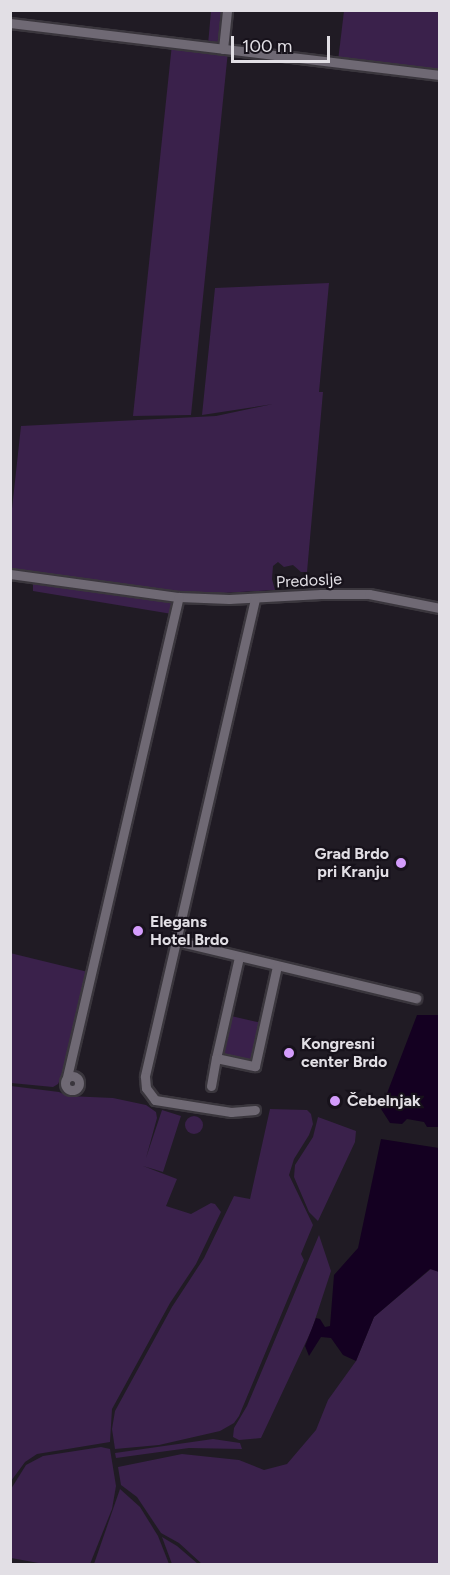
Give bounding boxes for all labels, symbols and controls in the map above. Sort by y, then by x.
scale bar [234,24,333,62]
text: 100 m [242,35,292,57]
street label: Predoslje [276,570,342,592]
place label: Grad Brdo pri Kranju [315,844,389,882]
marker: Grad Brdo pri Kranju [394,856,408,870]
place label: Elegans Hotel Brdo [150,912,229,950]
marker: Elegans Hotel Brdo [131,924,145,938]
place label: Kongresni center Brdo [301,1034,387,1072]
marker: Kongresni center Brdo [282,1046,296,1060]
place label: Čebelnjak [347,1091,421,1111]
marker: Čebelnjak [328,1094,342,1108]

